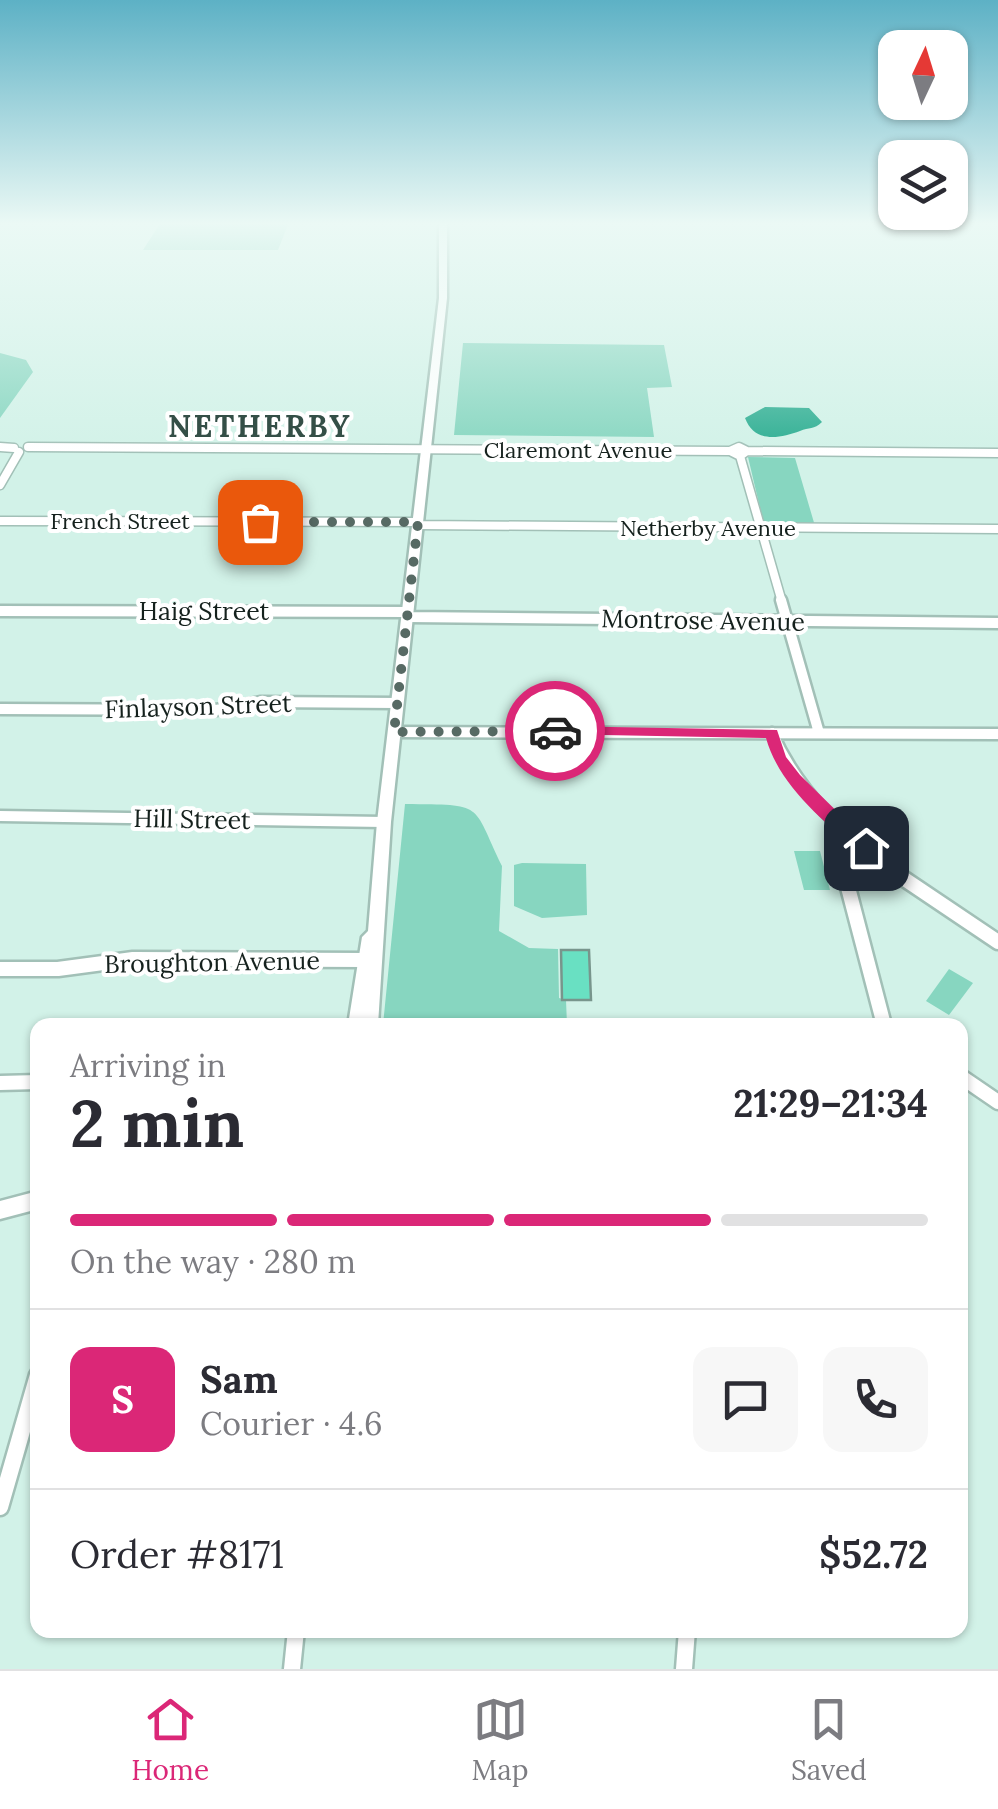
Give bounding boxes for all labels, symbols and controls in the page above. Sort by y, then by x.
north arrow [878,30,968,120]
map controls [878,30,968,230]
button: layers [878,140,968,230]
district label: NETHERBY [168,407,352,445]
street label: Claremont Avenue [484,436,672,464]
pin [218,480,303,565]
icon: bag [233,495,288,550]
street label: French Street [50,507,190,535]
street label: Netherby Avenue [620,514,796,542]
street label: Haig Street [139,595,270,627]
street label: Montrose Avenue [601,602,805,638]
courier [505,681,605,781]
street label: Finlayson Street [104,687,292,725]
icon: car [528,704,583,759]
street label: Hill Street [133,802,251,836]
pin [824,806,909,891]
icon: home [839,821,894,876]
street label: Broughton Avenue [104,944,320,980]
text: Arriving in [70,1045,226,1086]
text: 21:29–21:34 [733,1079,928,1127]
text: 2 min [70,1082,244,1165]
text: On the way · 280 m [70,1241,356,1282]
button: chat [693,1347,798,1452]
button: phone [823,1347,928,1452]
text: Sam [200,1355,278,1403]
text: S [111,1375,134,1423]
text: Courier · 4.6 [200,1403,382,1444]
text: Order #8171 [70,1530,284,1578]
text: $52.72 [819,1530,928,1578]
tab: Home [131,1692,209,1788]
tab: Map [472,1692,528,1788]
tab: Saved [791,1692,867,1788]

